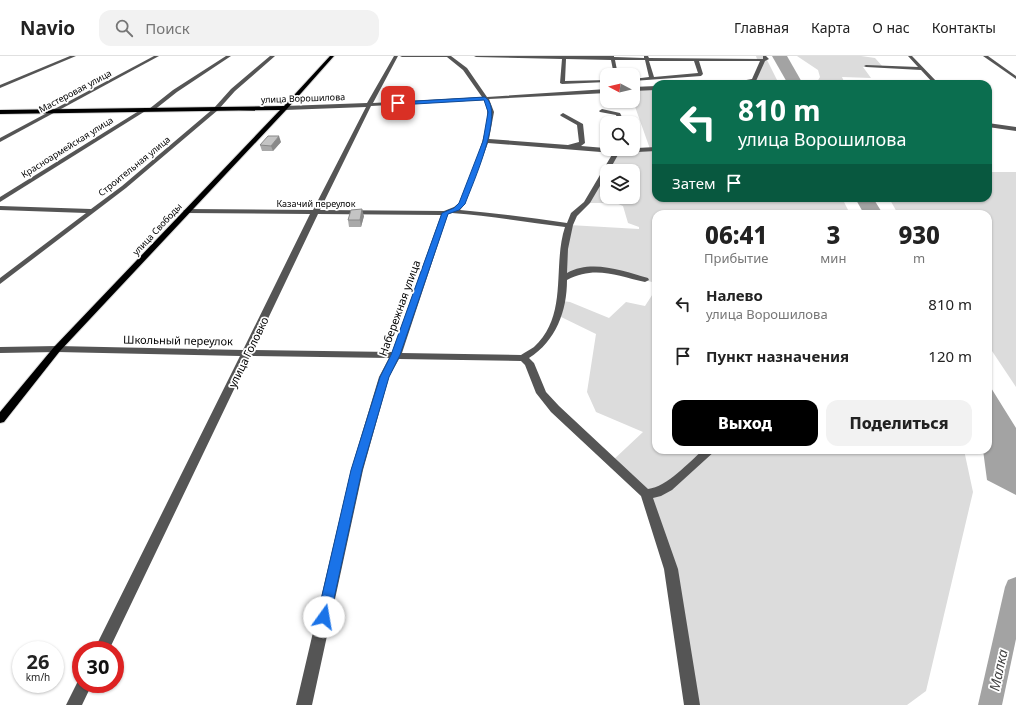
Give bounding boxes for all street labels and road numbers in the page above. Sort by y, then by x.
street label: Мастеровая улица [36,66,114,116]
street label: улица Ворошилова [261,90,345,106]
street label: Красноармейская улица [18,113,116,181]
street label: Строительная улица [95,133,173,199]
street label: Казачий переулок [277,197,356,210]
street label: улица Свободы [129,200,185,258]
street label: Набережная улица [375,258,423,358]
street label: улица Головко [224,314,272,390]
street label: Школьный переулок [123,332,233,348]

